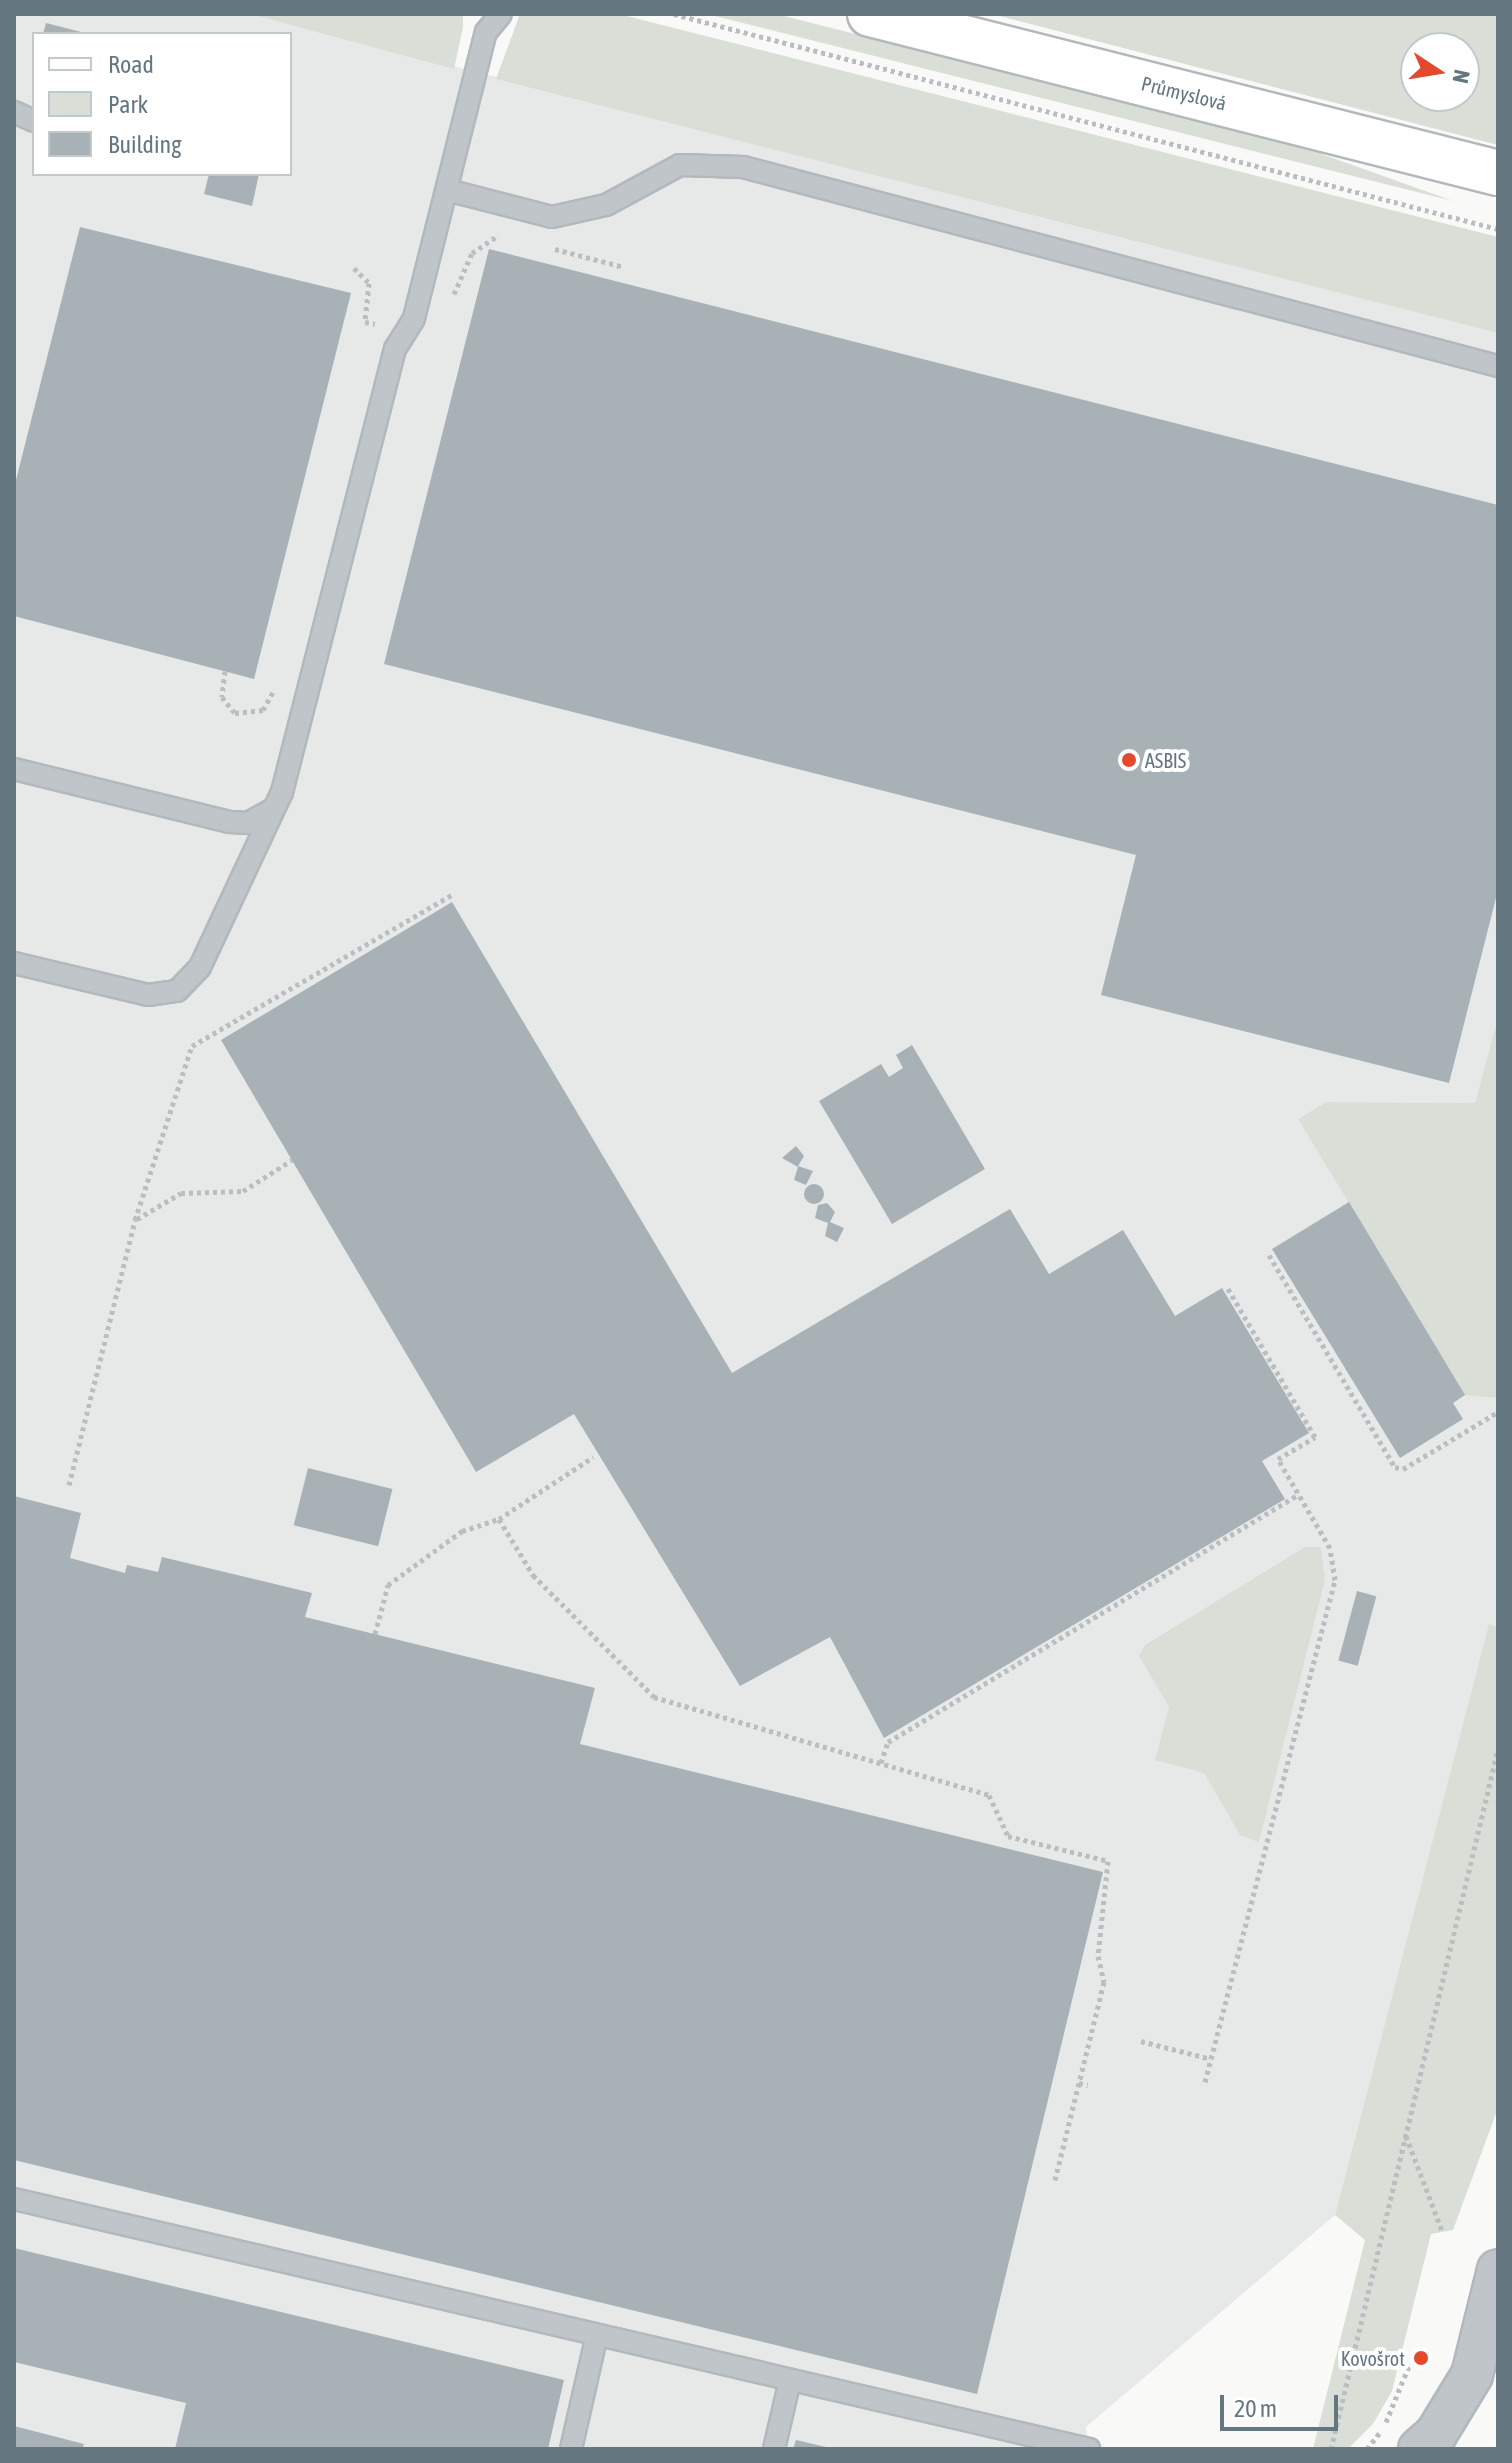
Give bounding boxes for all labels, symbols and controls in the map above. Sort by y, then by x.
legend [32,32,292,176]
north arrow [1400,32,1480,112]
text: Road [108,51,154,78]
text: N [1447,68,1476,86]
street label: Průmyslová [1139,71,1229,115]
text: Park [108,91,148,118]
text: Building [108,131,181,158]
place label: ASBIS [1145,748,1186,772]
marker: ASBIS [1120,751,1138,769]
place label: Kovošrot [1341,2346,1405,2370]
marker: Kovošrot [1412,2349,1430,2367]
scale bar [1224,2379,1342,2429]
text: 20 m [1234,2395,1277,2422]

